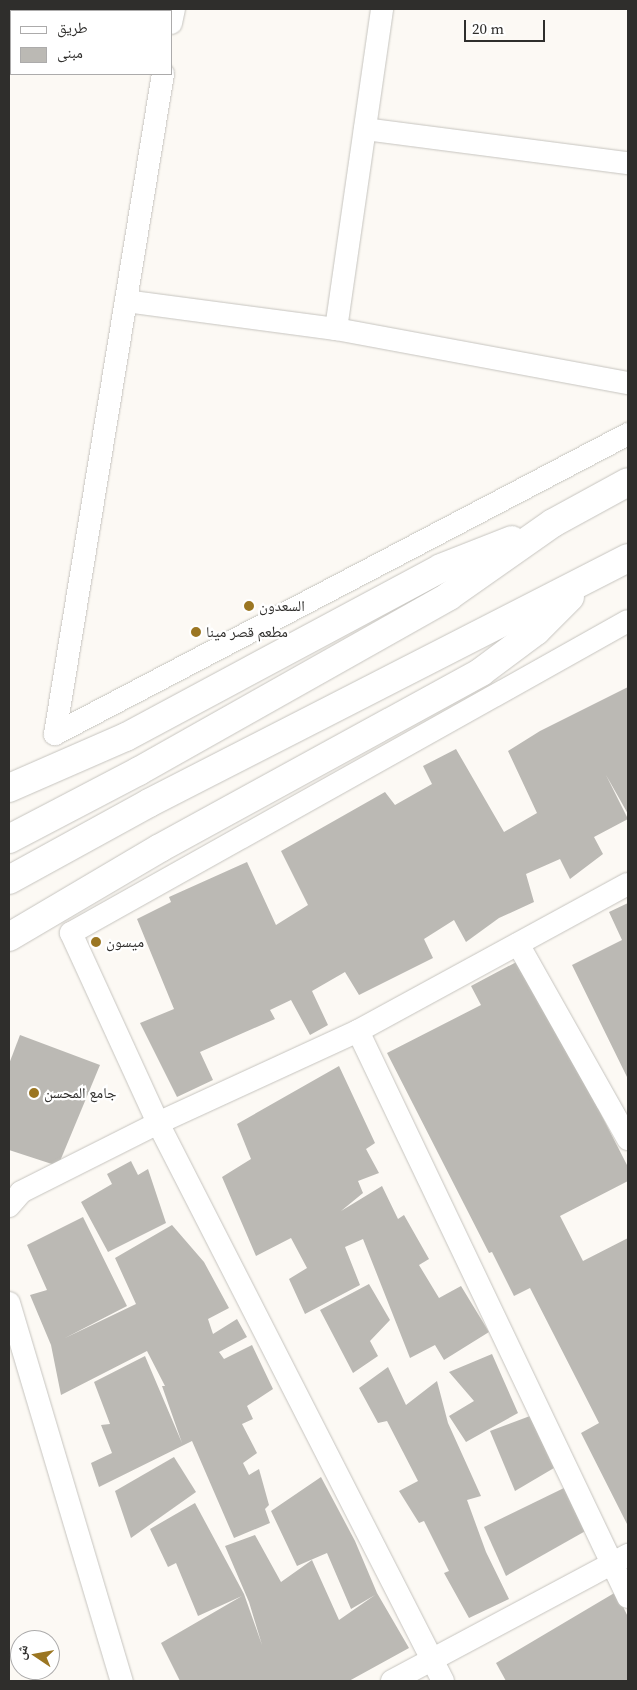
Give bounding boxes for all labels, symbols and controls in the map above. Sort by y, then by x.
legend [10,10,172,75]
scale bar [467,10,548,42]
text: طريق [57,17,88,38]
text: 20 m [472,18,504,39]
text: مبنى [57,42,83,63]
place label: السعدون [259,597,305,615]
marker: السعدون [243,600,255,612]
place label: مطعم قصر مينا [206,623,288,641]
marker: مطعم قصر مينا [190,626,202,638]
place label: ميسون [106,933,144,951]
marker: ميسون [90,936,102,948]
place label: جامع المحسن [44,1084,116,1102]
marker: جامع المحسن [28,1087,40,1099]
north arrow [10,1630,60,1680]
text: ش [10,1643,33,1661]

